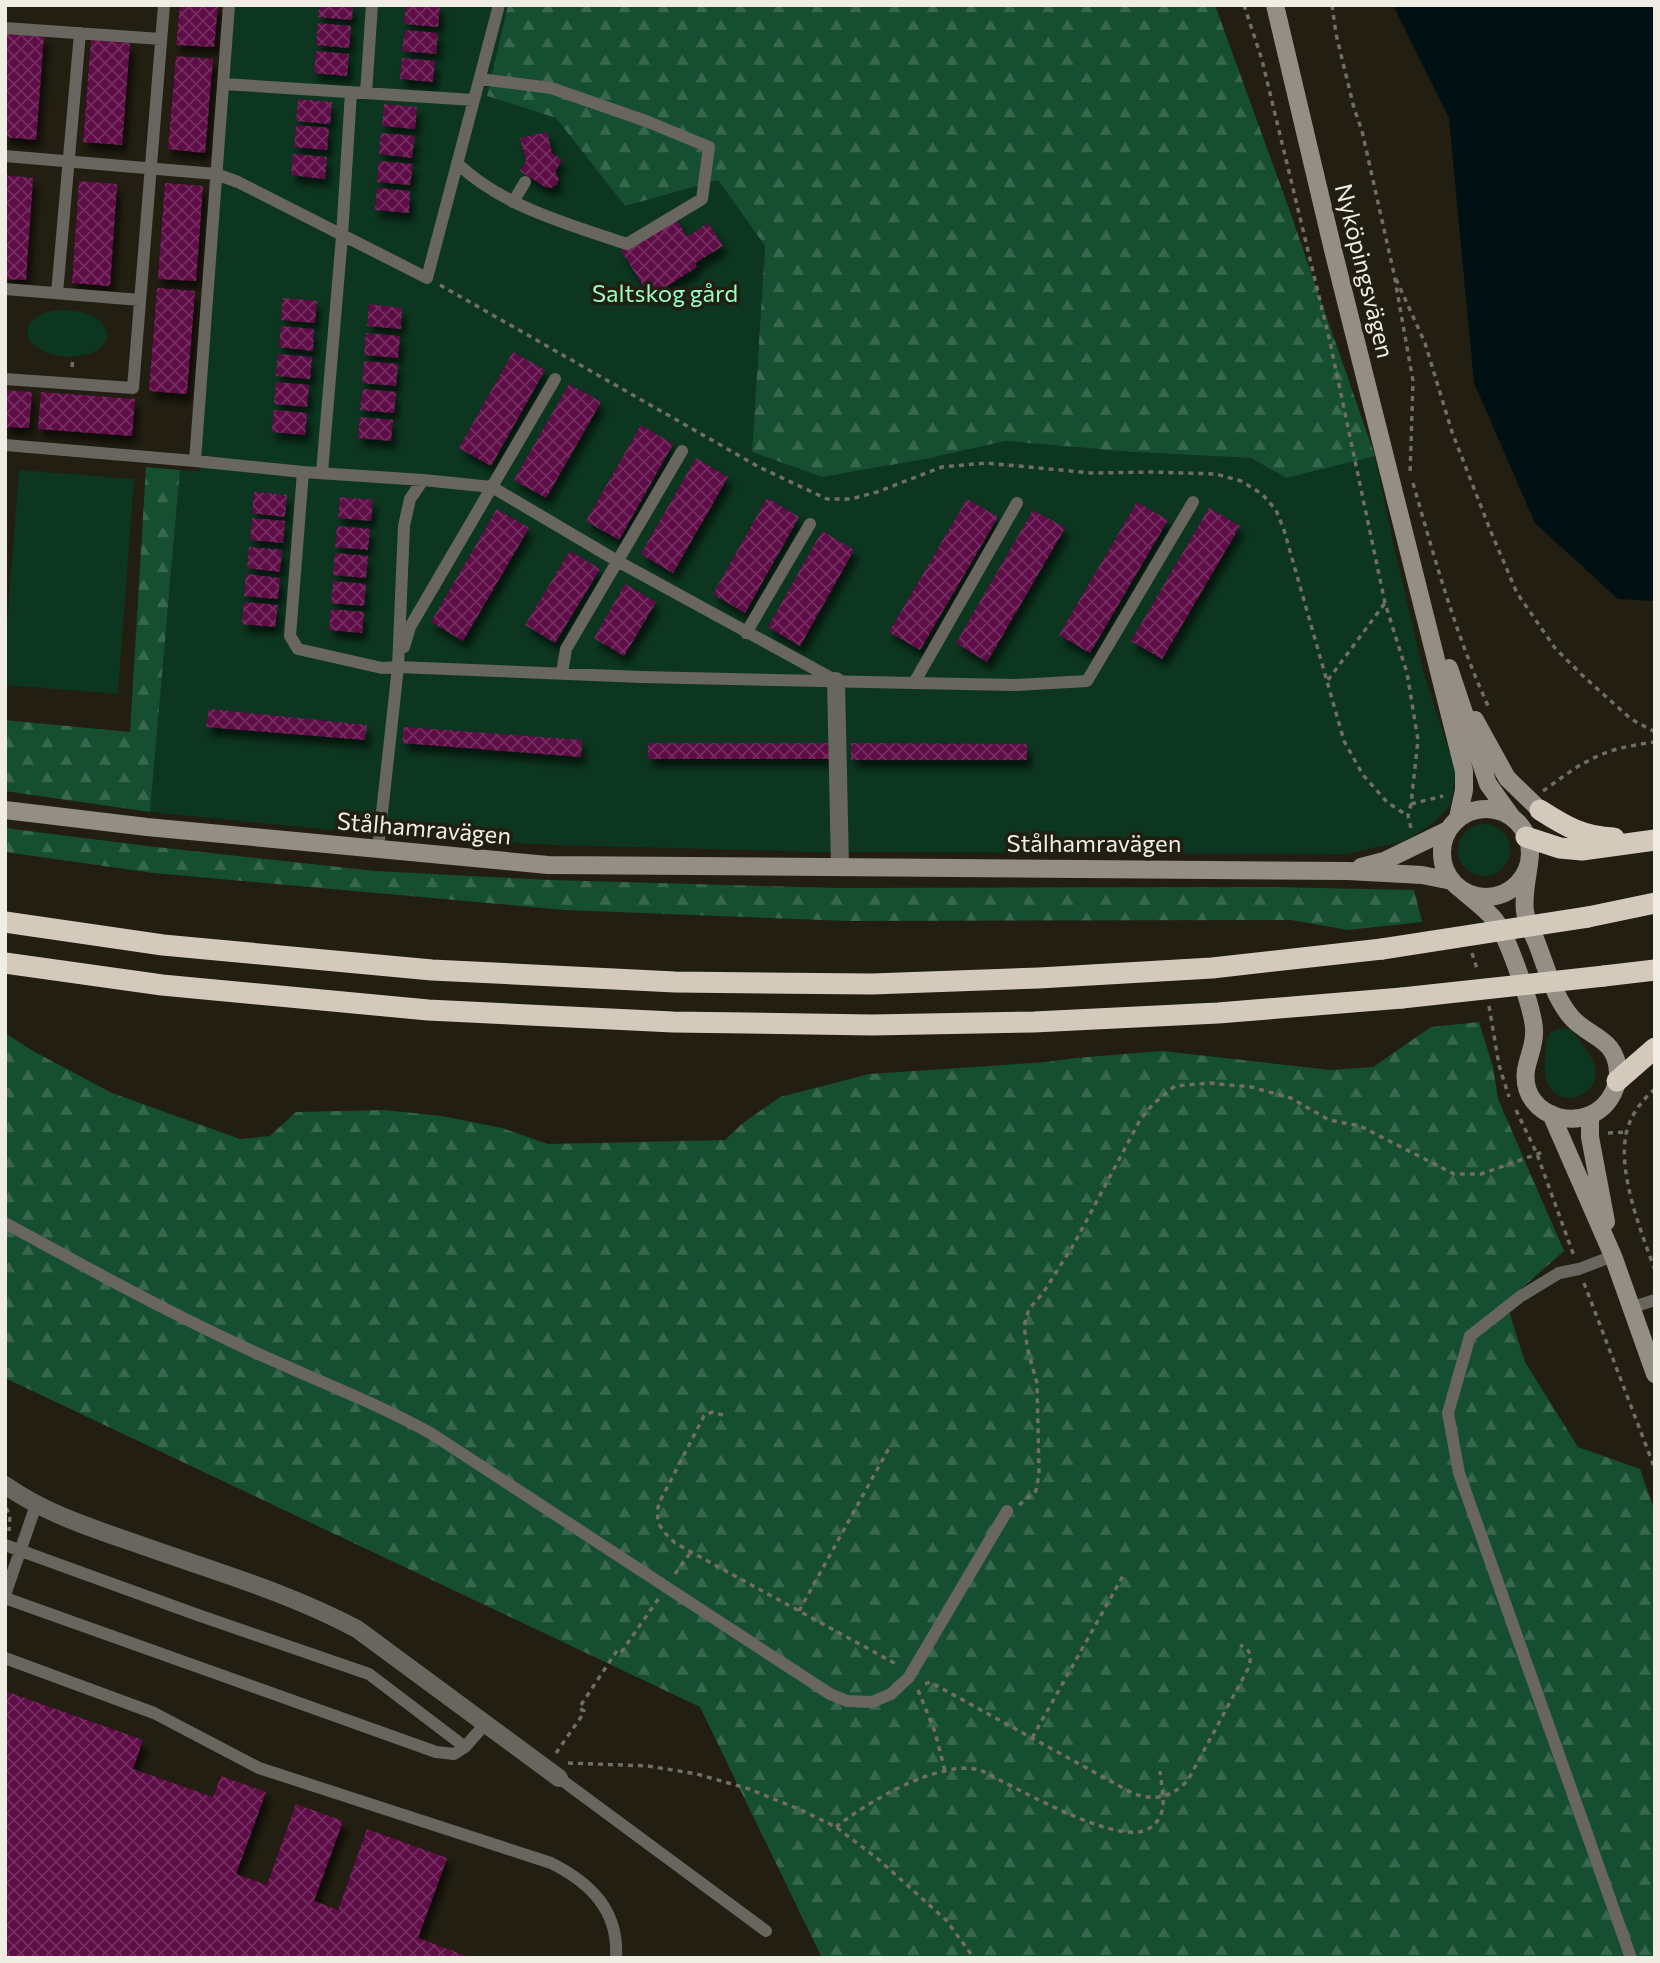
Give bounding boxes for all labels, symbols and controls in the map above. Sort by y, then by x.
street label: Nyköpingsvägen [1330,180,1401,361]
park label: Saltskog gård [592,278,738,307]
street label: Stålhamravägen [336,805,512,850]
street label: Stålhamravägen [1007,828,1181,857]

